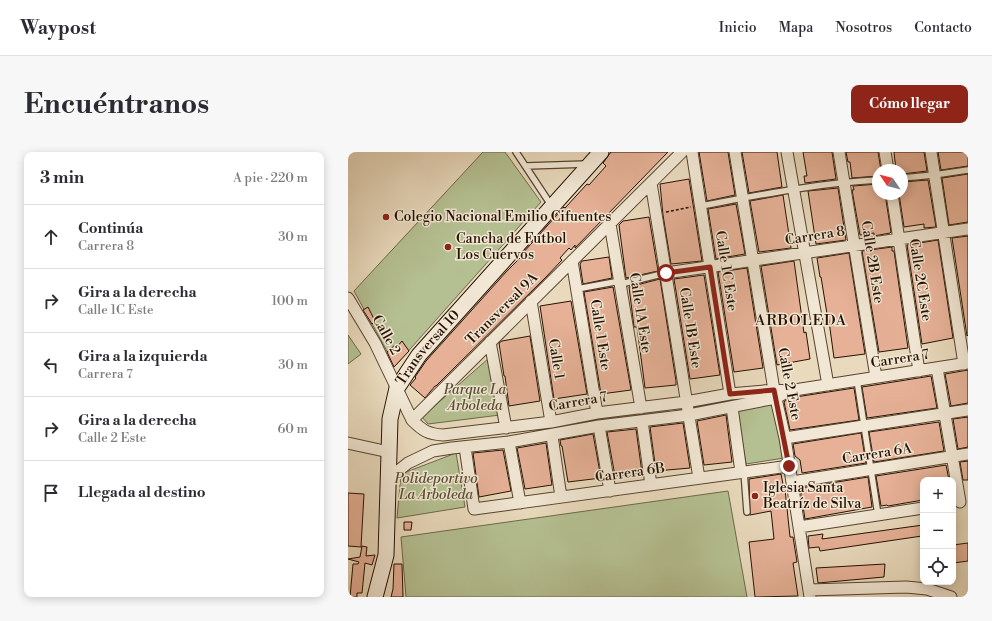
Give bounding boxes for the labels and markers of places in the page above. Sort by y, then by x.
place label: Colegio Nacional Emilio Cifuentes [394,208,611,226]
marker: Colegio Nacional Emilio Cifuentes [381,212,391,222]
place label: Cancha de Futbol Los Cuervos [456,230,566,264]
marker: Cancha de Futbol Los Cuervos [443,242,453,252]
place label: Iglesia Santa Beatríz de Silva [762,479,862,513]
marker: Iglesia Santa Beatríz de Silva [750,491,760,501]

